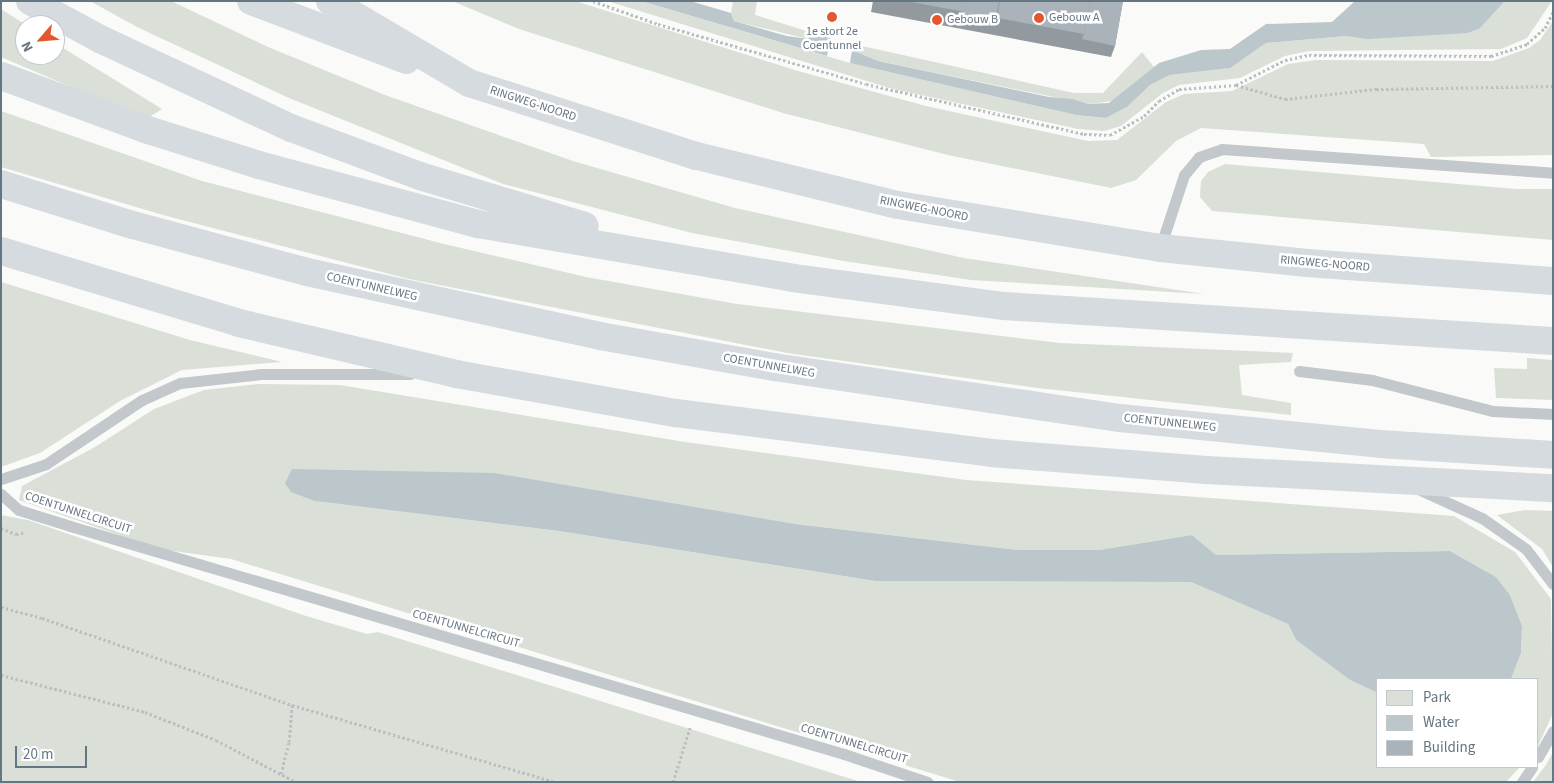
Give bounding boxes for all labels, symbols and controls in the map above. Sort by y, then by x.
marker: 1e stort 2e Coentunnel [826,11,838,23]
place label: Gebouw A [1049,11,1100,25]
marker: Gebouw A [1033,12,1045,24]
place label: Gebouw B [947,13,998,27]
marker: Gebouw B [931,14,943,26]
north arrow [15,15,65,65]
place label: 1e stort 2e Coentunnel [803,25,861,53]
text: N [17,38,39,55]
street label: RINGWEG-NOORD [488,83,578,125]
street label: RINGWEG-NOORD [878,193,970,225]
street label: RINGWEG-NOORD [1280,253,1370,275]
street label: COENTUNNELWEG [325,270,419,304]
street label: COENTUNNELWEG [722,351,816,381]
street label: COENTUNNELWEG [1123,411,1217,435]
street label: COENTUNNELCIRCUIT [23,489,133,537]
street label: COENTUNNELCIRCUIT [411,607,521,651]
legend [1376,678,1539,768]
text: Park [1423,687,1451,708]
text: Water [1423,712,1459,733]
street label: COENTUNNELCIRCUIT [799,721,909,767]
scale bar [18,736,90,768]
text: Building [1423,737,1475,758]
text: 20 m [23,744,53,765]

